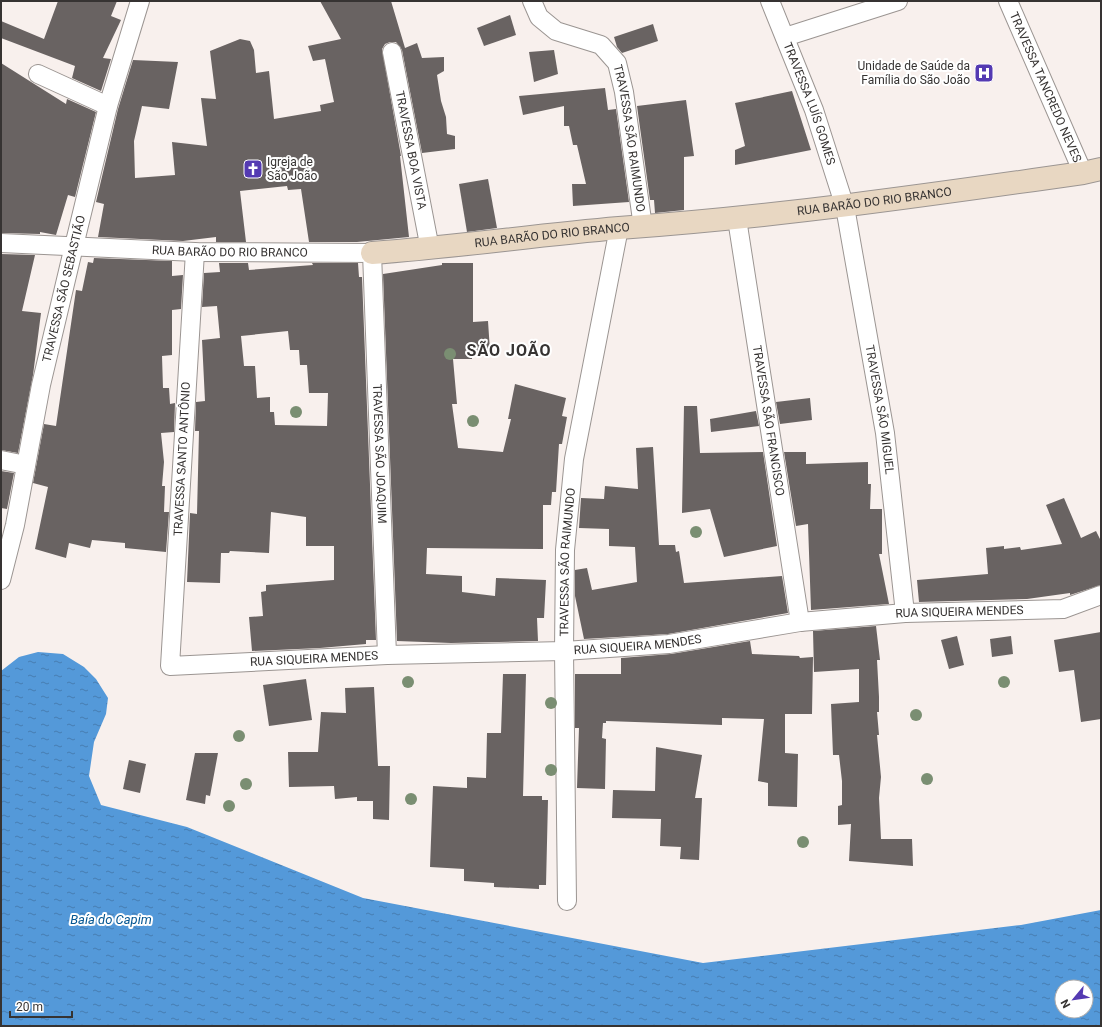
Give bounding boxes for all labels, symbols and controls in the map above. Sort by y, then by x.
street label: TRAVESSA TANCREDO NEVES [1007,10,1084,164]
street label: TRAVESSA LUÍS GOMES [780,40,838,167]
place label: Unidade de Saúde da Família do São João [857,59,970,87]
hospital icon: Unidade de Saúde da Família do São João [973,62,995,84]
street label: TRAVESSA SÃO RAIMUNDO [611,63,648,213]
street label: TRAVESSA BOA VISTA [393,90,429,211]
place label: Igreja de São João [267,155,317,183]
church icon: Igreja de São João [242,158,264,180]
street label: RUA BARÃO DO RIO BRANCO [796,185,953,218]
street label: TRAVESSA SÃO SEBASTIÃO [40,214,88,364]
street label: RUA BARÃO DO RIO BRANCO [474,220,630,250]
street label: RUA BARÃO DO RIO BRANCO [152,243,308,260]
district label: SÃO JOÃO [467,340,551,360]
street label: TRAVESSA SÃO FRANCISCO [750,344,787,497]
street label: TRAVESSA SÃO MIGUEL [863,344,897,475]
street label: TRAVESSA SANTO ANTÔNIO [170,381,193,537]
street label: TRAVESSA SÃO JOAQUIM [370,383,389,524]
street label: TRAVESSA SÃO RAIMUNDO [556,487,578,637]
street label: RUA SIQUEIRA MENDES [895,603,1024,621]
street label: RUA SIQUEIRA MENDES [573,632,703,657]
street label: RUA SIQUEIRA MENDES [250,648,378,669]
water label: Baía do Capim [70,912,152,927]
north arrow [1054,979,1094,1019]
scale bar [10,993,72,1019]
text: N [1058,997,1073,1010]
text: 20 m [16,1000,43,1014]

